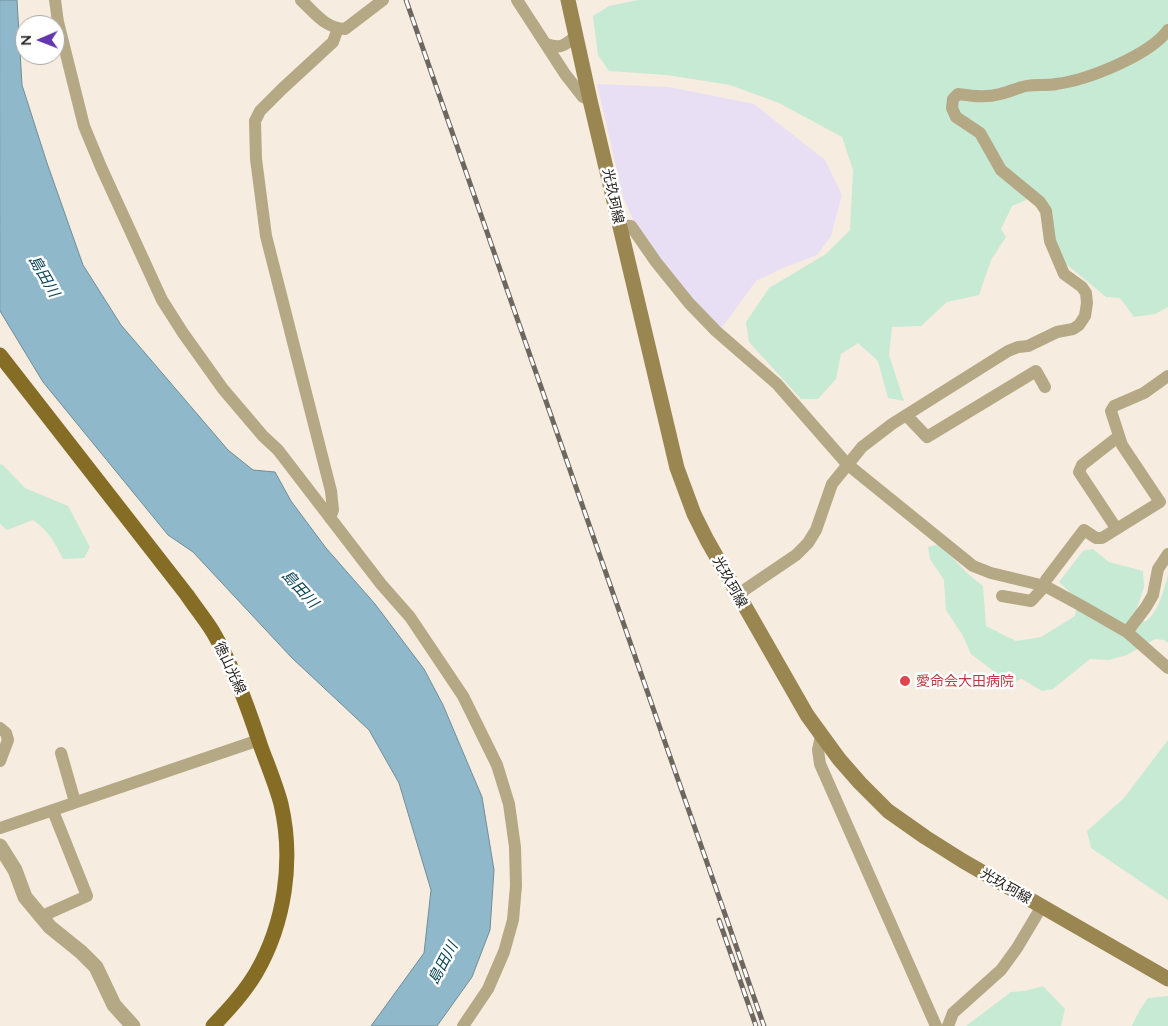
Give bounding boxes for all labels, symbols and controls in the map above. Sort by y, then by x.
north arrow [15,15,65,65]
text: N [17,35,34,46]
street label: 光玖珂線 [599,167,627,225]
water label: 島田川 [25,252,63,300]
street label: 光玖珂線 [709,553,751,611]
water label: 島田川 [278,566,322,612]
street label: 徳山光線 [211,639,249,697]
place label: 愛命会大田病院 [916,673,1014,689]
marker: 愛命会大田病院 [898,674,912,688]
street label: 光玖珂線 [978,865,1034,907]
water label: 島田川 [424,939,462,987]

